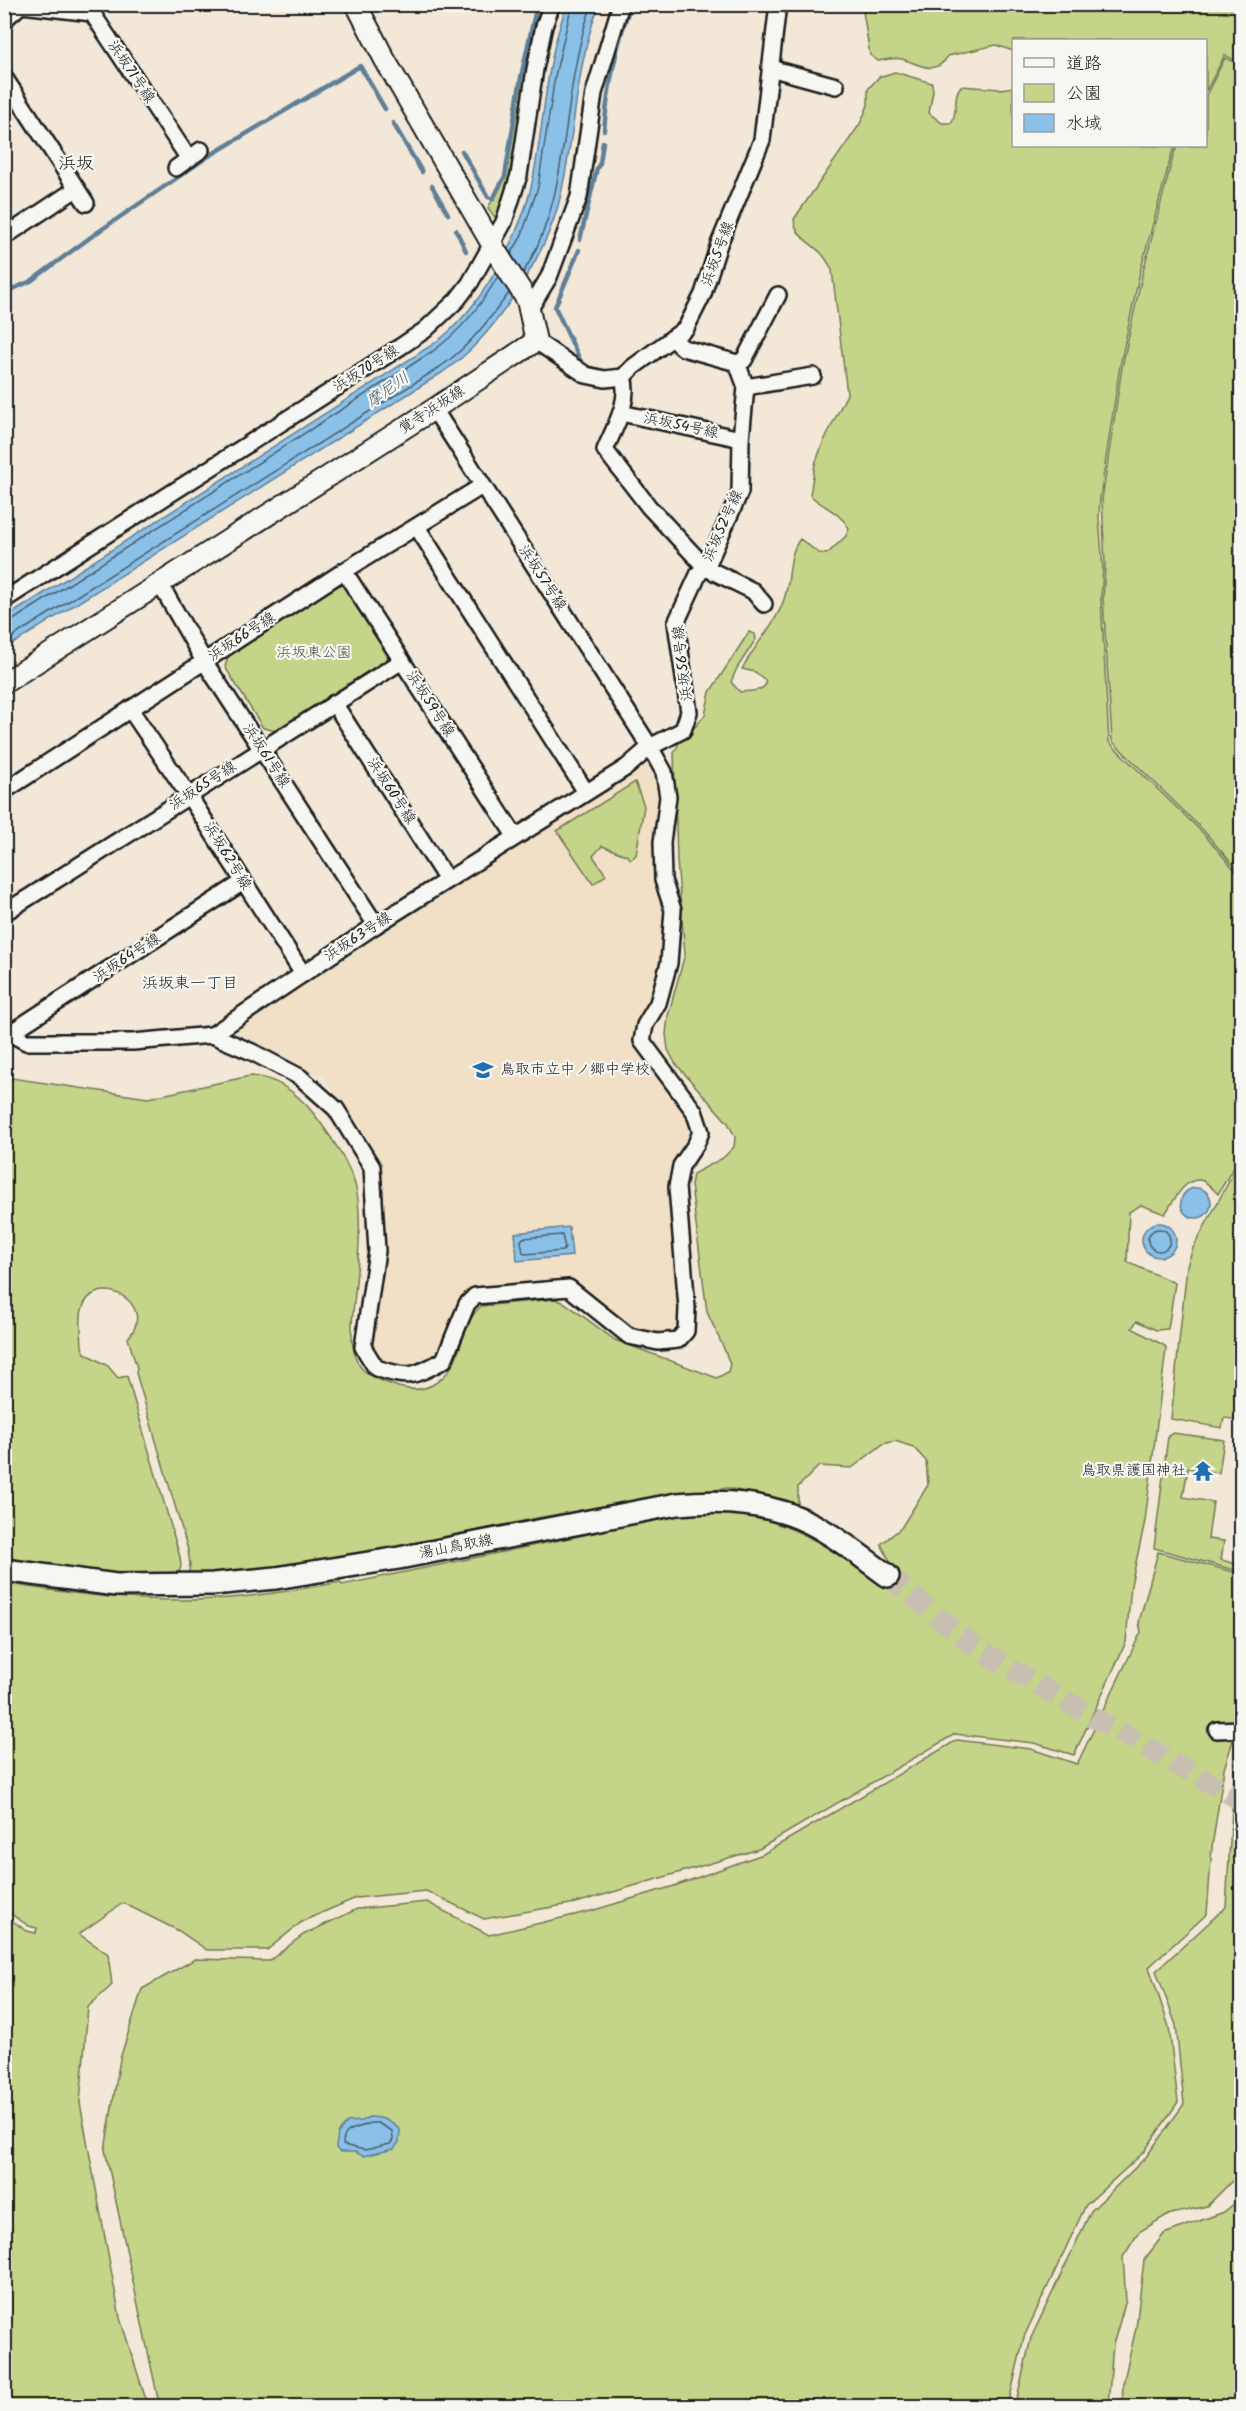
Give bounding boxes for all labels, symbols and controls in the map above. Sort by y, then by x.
street label: 浜坂71号線 [101,36,161,108]
legend [1012,39,1207,147]
text: 道路 [1066,50,1102,79]
text: 公園 [1066,80,1102,109]
text: 水域 [1066,110,1102,139]
district label: 浜坂 [58,150,94,179]
street label: 浜坂5号線 [695,218,741,290]
street label: 浜坂70号線 [328,339,404,399]
water label: 摩尼川 [361,366,415,414]
street label: 覚寺浜坂線 [394,380,470,440]
street label: 浜坂54号線 [641,406,721,446]
street label: 浜坂52号線 [696,486,750,566]
street label: 浜坂57号線 [512,540,572,616]
street label: 浜坂66号線 [203,606,281,668]
street label: 浜坂56号線 [666,624,700,702]
park label: 浜坂東公園 [276,641,352,665]
street label: 浜坂59号線 [399,666,461,742]
street label: 浜坂61号線 [236,719,296,793]
street label: 浜坂60号線 [360,753,422,829]
street label: 浜坂65号線 [164,755,242,817]
street label: 浜坂62号線 [196,817,258,895]
street label: 浜坂63号線 [319,906,397,968]
street label: 浜坂64号線 [88,927,166,989]
district label: 浜坂東一丁目 [142,971,238,996]
school or university icon: 鳥取市立中ノ郷中学校 [471,1058,495,1082]
place label: 鳥取市立中ノ郷中学校 [500,1058,650,1082]
place label: 鳥取県護国神社 [1081,1459,1186,1483]
temple icon: 鳥取県護国神社 [1191,1459,1215,1483]
street label: 湯山鳥取線 [417,1528,495,1566]

